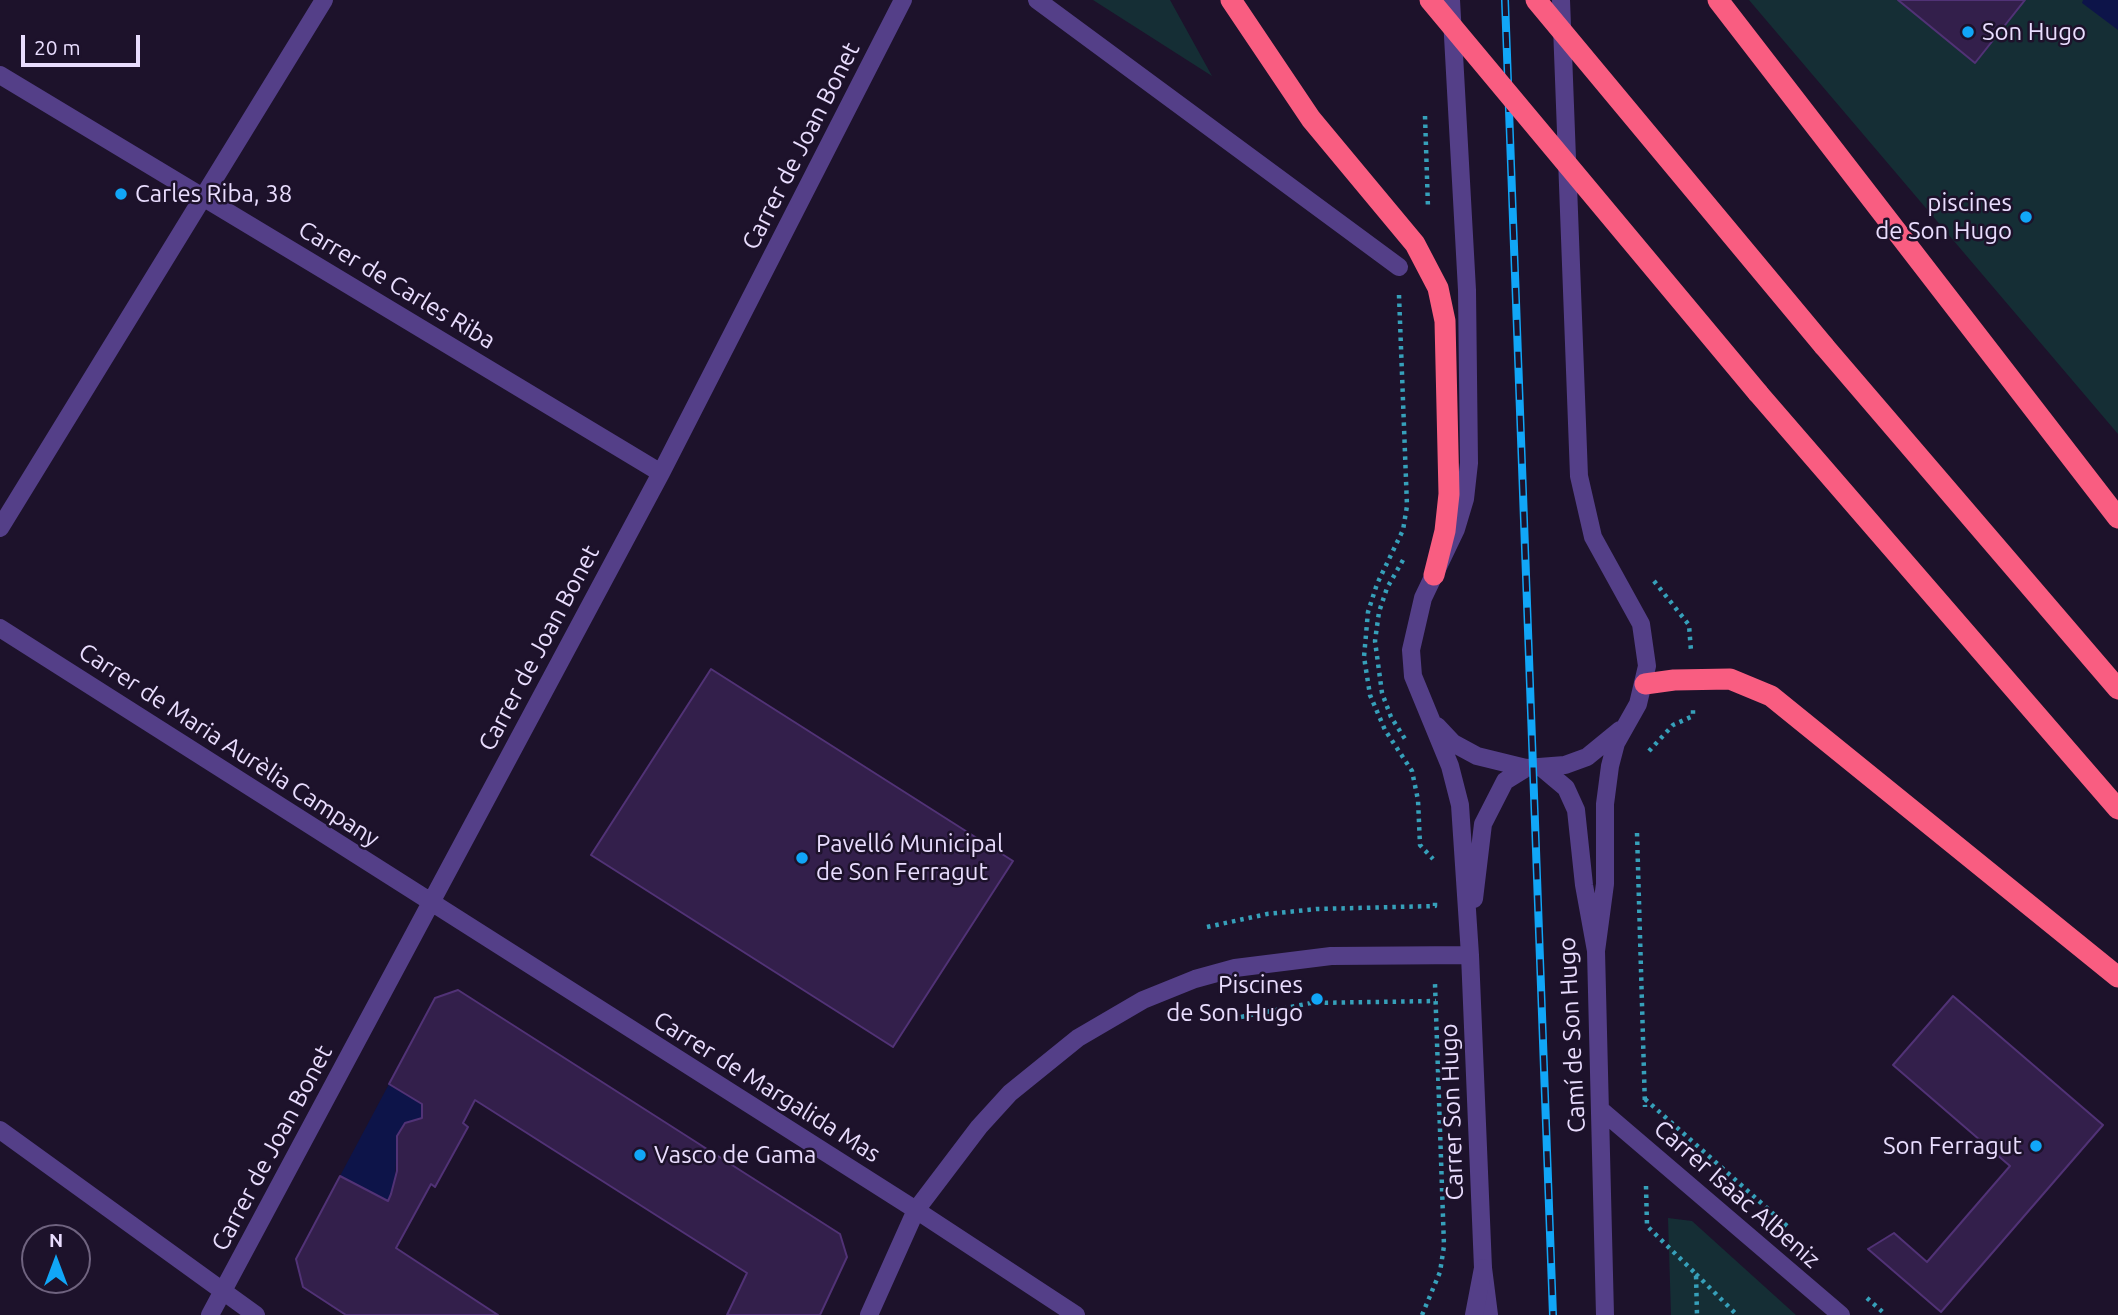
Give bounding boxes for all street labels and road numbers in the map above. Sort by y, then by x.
street label: Carrer de Joan Bonet [736,37,866,255]
street label: Carrer de Carles Riba [293,215,501,355]
street label: Carrer de Joan Bonet [473,540,605,756]
street label: Carrer de Maria Aurèlia Campany [73,637,385,853]
street label: Camí de Son Hugo [1552,936,1592,1134]
street label: Carrer de Margalida Mas [648,1005,886,1169]
street label: Carrer Son Hugo [1435,1023,1469,1201]
street label: Carrer de Joan Bonet [206,1040,338,1256]
street label: Carrer Isaac Albeniz [1648,1114,1826,1274]

